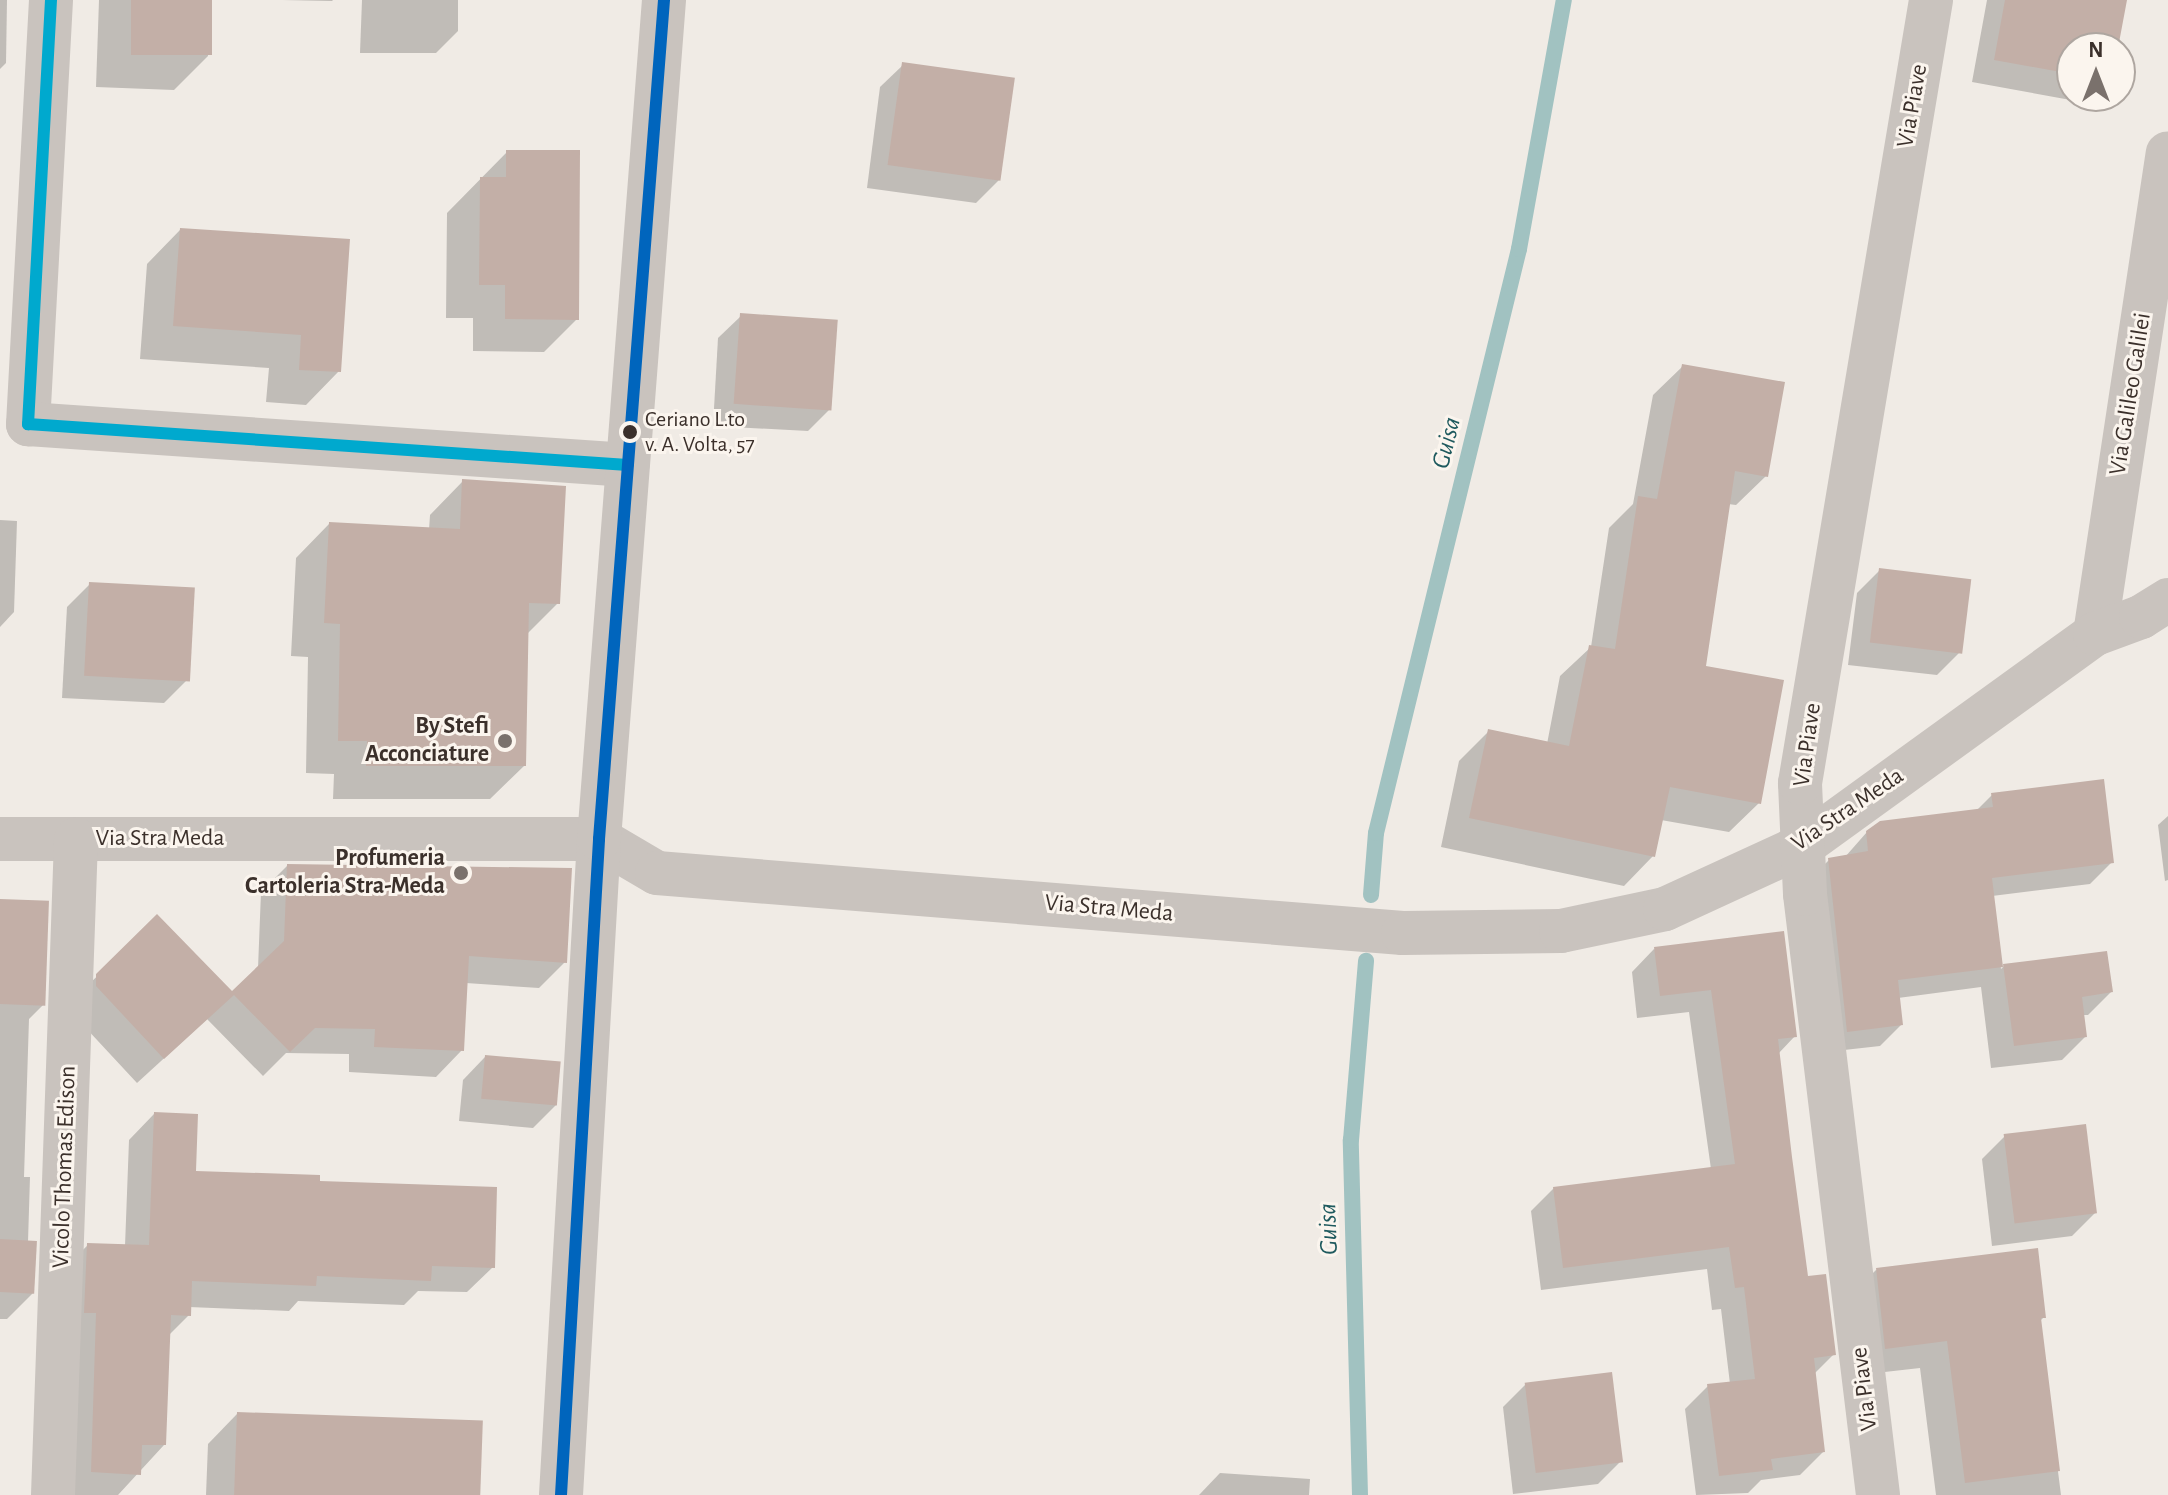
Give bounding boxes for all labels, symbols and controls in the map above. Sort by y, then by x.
north arrow [2056,32,2136,112]
text: N [2088,39,2104,61]
street label: Via Piave [1891,62,1935,150]
street label: Via Galileo Galilei [2104,311,2158,477]
place label: Ceriano L.to v. A. Volta, 57 [645,406,755,458]
water label: Guisa [1426,414,1468,472]
marker: Ceriano L.to v. A. Volta, 57 [622,424,638,440]
street label: Via Piave [1788,701,1828,789]
place label: By Stefi Acconciature [365,713,489,769]
marker: By Stefi Acconciature [496,732,514,750]
street label: Via Stra Meda [1786,762,1910,858]
street label: Via Stra Meda [96,825,224,853]
place label: Profumeria Cartoleria Stra-Meda [245,845,445,901]
marker: Profumeria Cartoleria Stra-Meda [452,864,470,882]
street label: Via Stra Meda [1044,889,1174,929]
street label: Vicolo Thomas Edison [47,1065,83,1269]
water label: Guisa [1313,1202,1345,1256]
street label: Via Piave [1846,1345,1884,1433]

